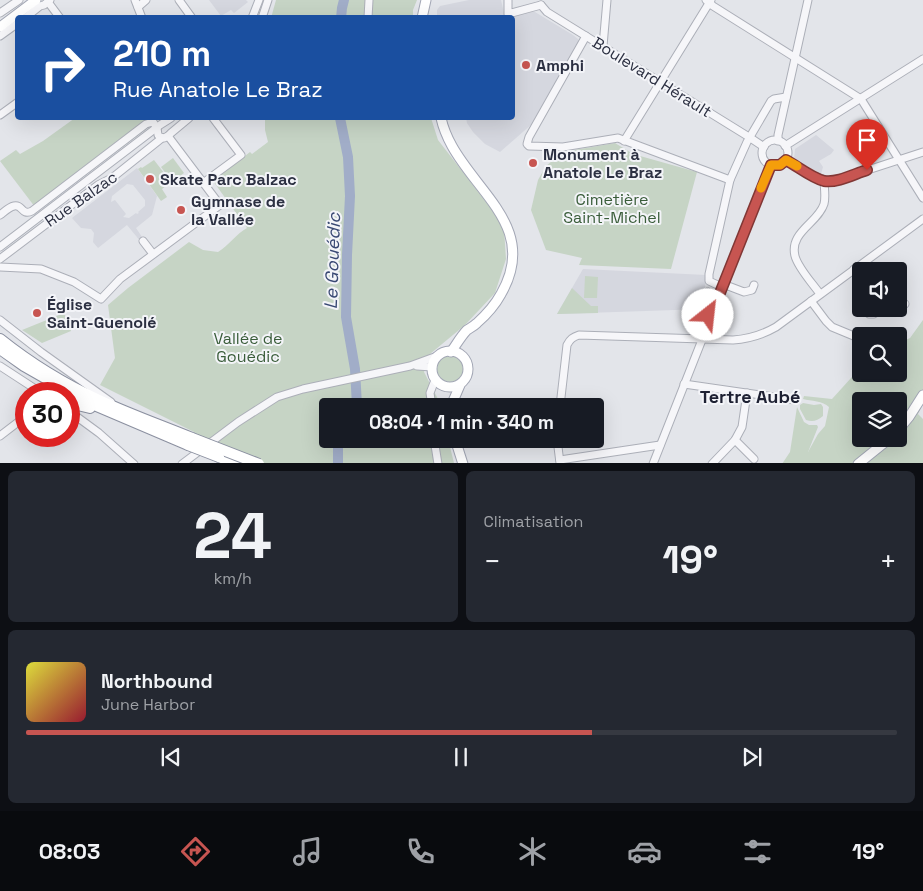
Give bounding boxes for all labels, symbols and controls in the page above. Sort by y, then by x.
text: 210 m [113,32,211,76]
street label: Boulevard Hérault [588,32,716,122]
icon: right [30,35,95,100]
place label: Amphi [536,55,584,76]
marker: Amphi [520,59,532,71]
text: Rue Anatole Le Braz [113,75,323,103]
pin [846,119,888,170]
icon: arrive [853,126,881,154]
place label: Monument à Anatole Le Braz [543,144,662,183]
marker: Monument à Anatole Le Braz [527,157,539,169]
street label: Rue Balzac [41,166,121,232]
place label: Skate Parc Balzac [160,169,297,190]
marker: Skate Parc Balzac [144,173,156,185]
park label: Cimetière Saint-Michel [563,189,661,228]
place label: Gymnase de la Vallée [191,191,285,230]
marker: Gymnase de la Vallée [175,204,187,216]
water label: Le Gouédic [319,211,345,310]
map controls [852,262,907,447]
button: sound [852,262,907,317]
position arrow [681,288,733,340]
place label: Église Saint-Guenolé [47,294,157,333]
marker: Église Saint-Guenolé [31,307,43,319]
button: search [852,327,907,382]
park label: Vallée de Gouédic [213,328,283,367]
speed limit sign: 30 [15,382,80,447]
district label: Tertre Aubé [700,385,800,408]
button: layers [852,392,907,447]
text: 08:04 · 1 min · 340 m [369,410,554,435]
text: 24 [193,494,272,577]
text: Climatisation [484,511,583,532]
text: 19° [662,536,718,584]
text: − [484,543,501,579]
text: + [880,543,897,579]
text: km/h [214,568,252,589]
text: Northbound [101,669,213,694]
text: June Harbor [101,694,195,715]
icon: previous [157,743,185,771]
icon: pause [447,743,475,771]
icon: next [738,743,766,771]
icon: directions [178,834,213,869]
icon: music [290,834,325,869]
icon: phone [403,834,438,869]
icon: climate [515,834,550,869]
icon: car [627,834,662,869]
icon: filters [740,834,775,869]
text: 08:03 [39,837,100,865]
text: 19° [852,837,884,865]

